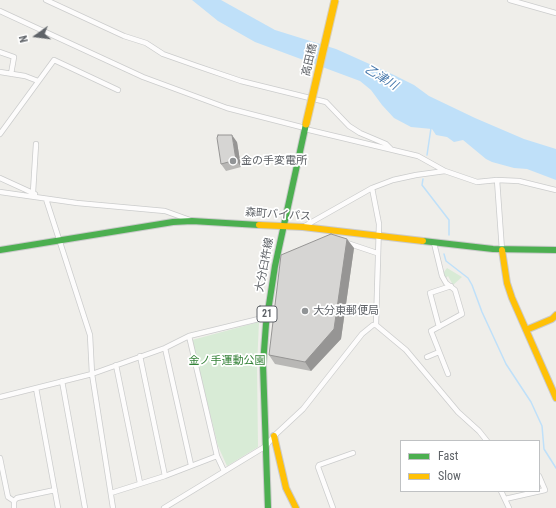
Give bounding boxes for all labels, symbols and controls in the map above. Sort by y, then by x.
north arrow [16,16,56,56]
text: N [17,34,31,44]
street label: 高田橋 [300,42,320,78]
water label: 乙津川 [362,63,400,93]
place label: 金の手変電所 [241,154,307,168]
marker: 金の手変電所 [228,156,238,166]
street label: 森町バイパス [245,206,311,224]
street label: 大分臼杵線 [253,237,277,293]
place label: 大分東郵便局 [313,304,379,318]
road number: 21 [257,306,277,322]
marker: 大分東郵便局 [300,306,310,316]
park label: 金ノ手運動公園 [189,354,265,368]
legend [400,440,540,492]
text: Fast [438,449,458,463]
text: Slow [438,469,461,483]

